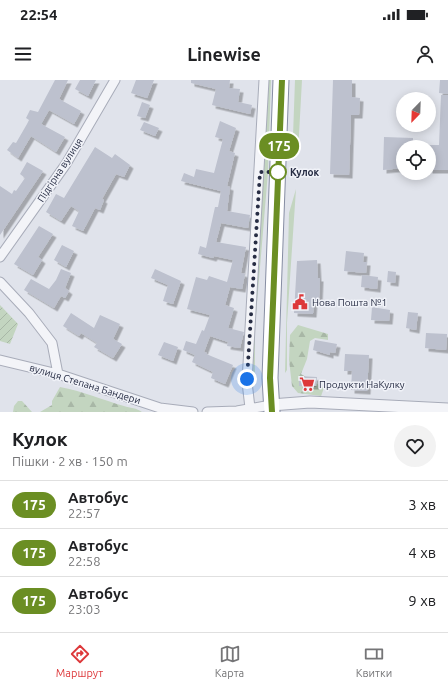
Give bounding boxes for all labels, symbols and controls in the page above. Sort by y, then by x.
text: 22:54 [20,6,58,23]
icon: menu [12,43,34,65]
icon: person [414,43,436,65]
text: Linewise [187,44,261,64]
north arrow [396,92,436,132]
map controls [396,92,436,180]
line badge: 175 [256,133,302,159]
street label: Підгірна вулиця [35,136,85,204]
text: 175 [267,138,291,154]
button: locate [396,140,436,180]
marker: Кулок [269,163,287,181]
place label: Кулок [290,167,320,178]
public building icon: Нова Пошта №1 [291,293,309,311]
place label: Нова Пошта №1 [312,297,387,308]
street label: вулиця Степана Бандери [28,362,142,406]
your location [237,369,257,389]
supermarket icon: Продукти НаКулку [298,375,316,393]
place label: Продукти НаКулку [319,379,405,390]
button: heart [394,425,436,467]
text: Кулок [12,428,68,450]
text: Пішки · 2 хв · 150 m [12,454,128,468]
text: Автобус [68,489,128,506]
text: 3 хв [408,496,436,513]
text: 175 [22,497,46,513]
text: 22:57 [68,506,101,520]
text: Автобус [68,537,128,554]
text: 4 хв [408,544,436,561]
text: 175 [22,545,46,561]
text: 22:58 [68,554,101,568]
text: Автобус [68,585,128,602]
text: 9 хв [408,592,436,609]
text: 175 [22,593,46,609]
text: 23:03 [68,602,101,616]
tab: Маршрут [56,643,103,679]
tab: Карта [215,643,244,679]
tab: Квитки [356,643,392,679]

